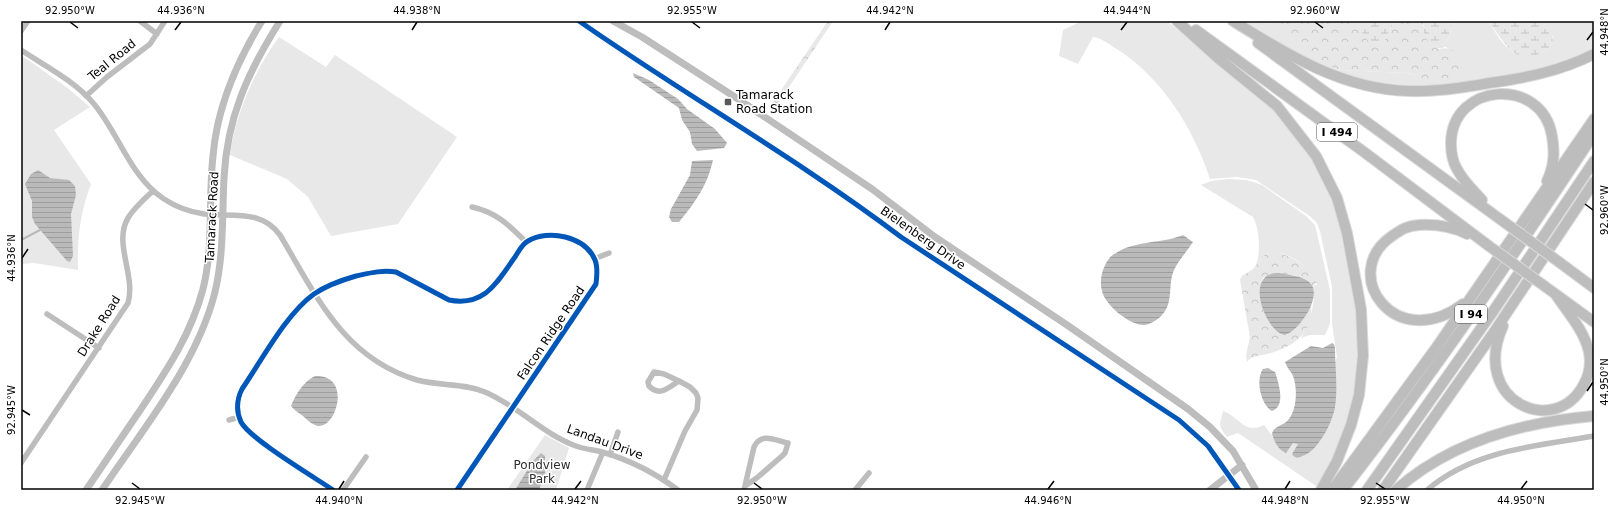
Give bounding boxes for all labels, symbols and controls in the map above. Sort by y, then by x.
text: 92.950°W [45,5,95,16]
text: 44.936°N [157,5,205,16]
text: 44.938°N [393,5,441,16]
text: 92.955°W [667,5,717,16]
text: 44.942°N [866,5,914,16]
text: 44.944°N [1103,5,1151,16]
text: 92.960°W [1290,5,1340,16]
text: 44.948°N [1599,8,1610,56]
street label: Teal Road [85,37,139,84]
place label: Tamarack Road Station [735,88,813,116]
marker: Tamarack Road Station [723,97,733,107]
road number: I 494 [1317,123,1357,141]
street label: Tamarack Road [203,171,221,264]
text: 92.960°W [1599,185,1610,235]
street label: Bielenberg Drive [878,203,968,273]
text: 44.936°N [6,234,17,282]
street label: Falcon Ridge Road [514,283,588,383]
street label: Drake Road [75,293,123,359]
road number: I 94 [1455,305,1487,323]
text: 44.950°N [1599,358,1610,406]
text: 92.945°W [6,385,17,435]
street label: Landau Drive [565,422,645,462]
park label: Pondview Park [513,458,571,486]
text: 92.945°W [115,495,165,506]
text: 44.940°N [315,495,363,506]
text: 44.942°N [551,495,599,506]
text: 92.950°W [737,495,787,506]
text: 44.946°N [1024,495,1072,506]
text: 44.948°N [1261,495,1309,506]
text: 92.955°W [1360,495,1410,506]
text: 44.950°N [1497,495,1545,506]

